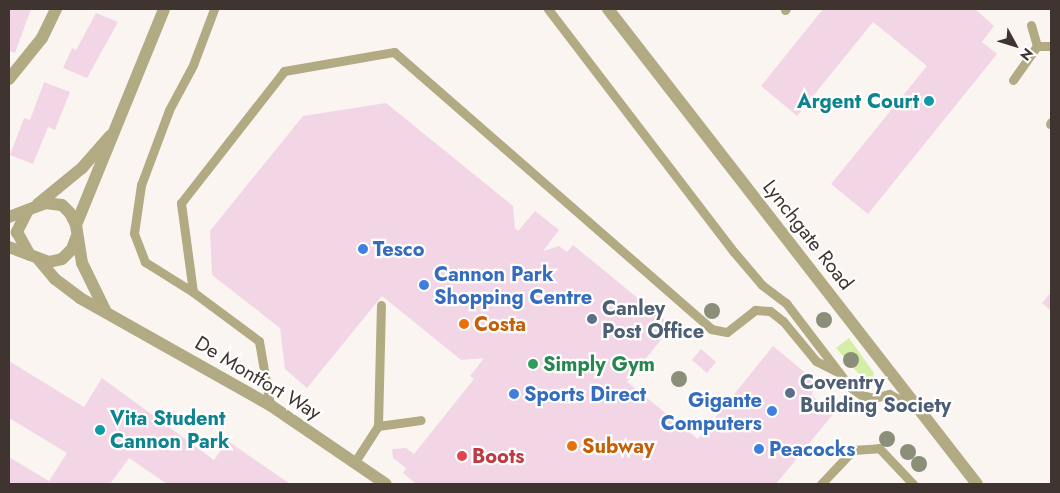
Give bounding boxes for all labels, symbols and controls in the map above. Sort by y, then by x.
north arrow [990,20,1040,70]
text: N [1015,44,1038,65]
place label: Argent Court [797,89,919,113]
marker: Argent Court [923,95,935,107]
street label: Lynchgate Road [758,175,858,295]
place label: Tesco [373,237,424,261]
marker: Tesco [357,243,369,255]
place label: Cannon Park Shopping Centre [434,262,592,309]
marker: Cannon Park Shopping Centre [418,279,430,291]
place label: Canley Post Office [602,296,704,343]
place label: Costa [474,312,526,336]
marker: Canley Post Office [586,313,598,325]
marker: Costa [458,318,470,330]
street label: De Montfort Way [191,331,325,425]
place label: Simply Gym [543,352,655,376]
marker: Simply Gym [527,358,539,370]
place label: Coventry Building Society [800,370,951,417]
place label: Sports Direct [524,382,646,406]
marker: Coventry Building Society [784,387,796,399]
marker: Sports Direct [508,388,520,400]
place label: Gigante Computers [661,388,762,435]
marker: Gigante Computers [766,405,778,417]
place label: Vita Student Cannon Park [110,406,229,453]
marker: Vita Student Cannon Park [94,424,106,436]
place label: Subway [582,434,654,458]
place label: Peacocks [769,437,855,461]
marker: Subway [566,440,578,452]
marker: Peacocks [753,443,765,455]
place label: Boots [472,444,524,468]
marker: Boots [456,450,468,462]

